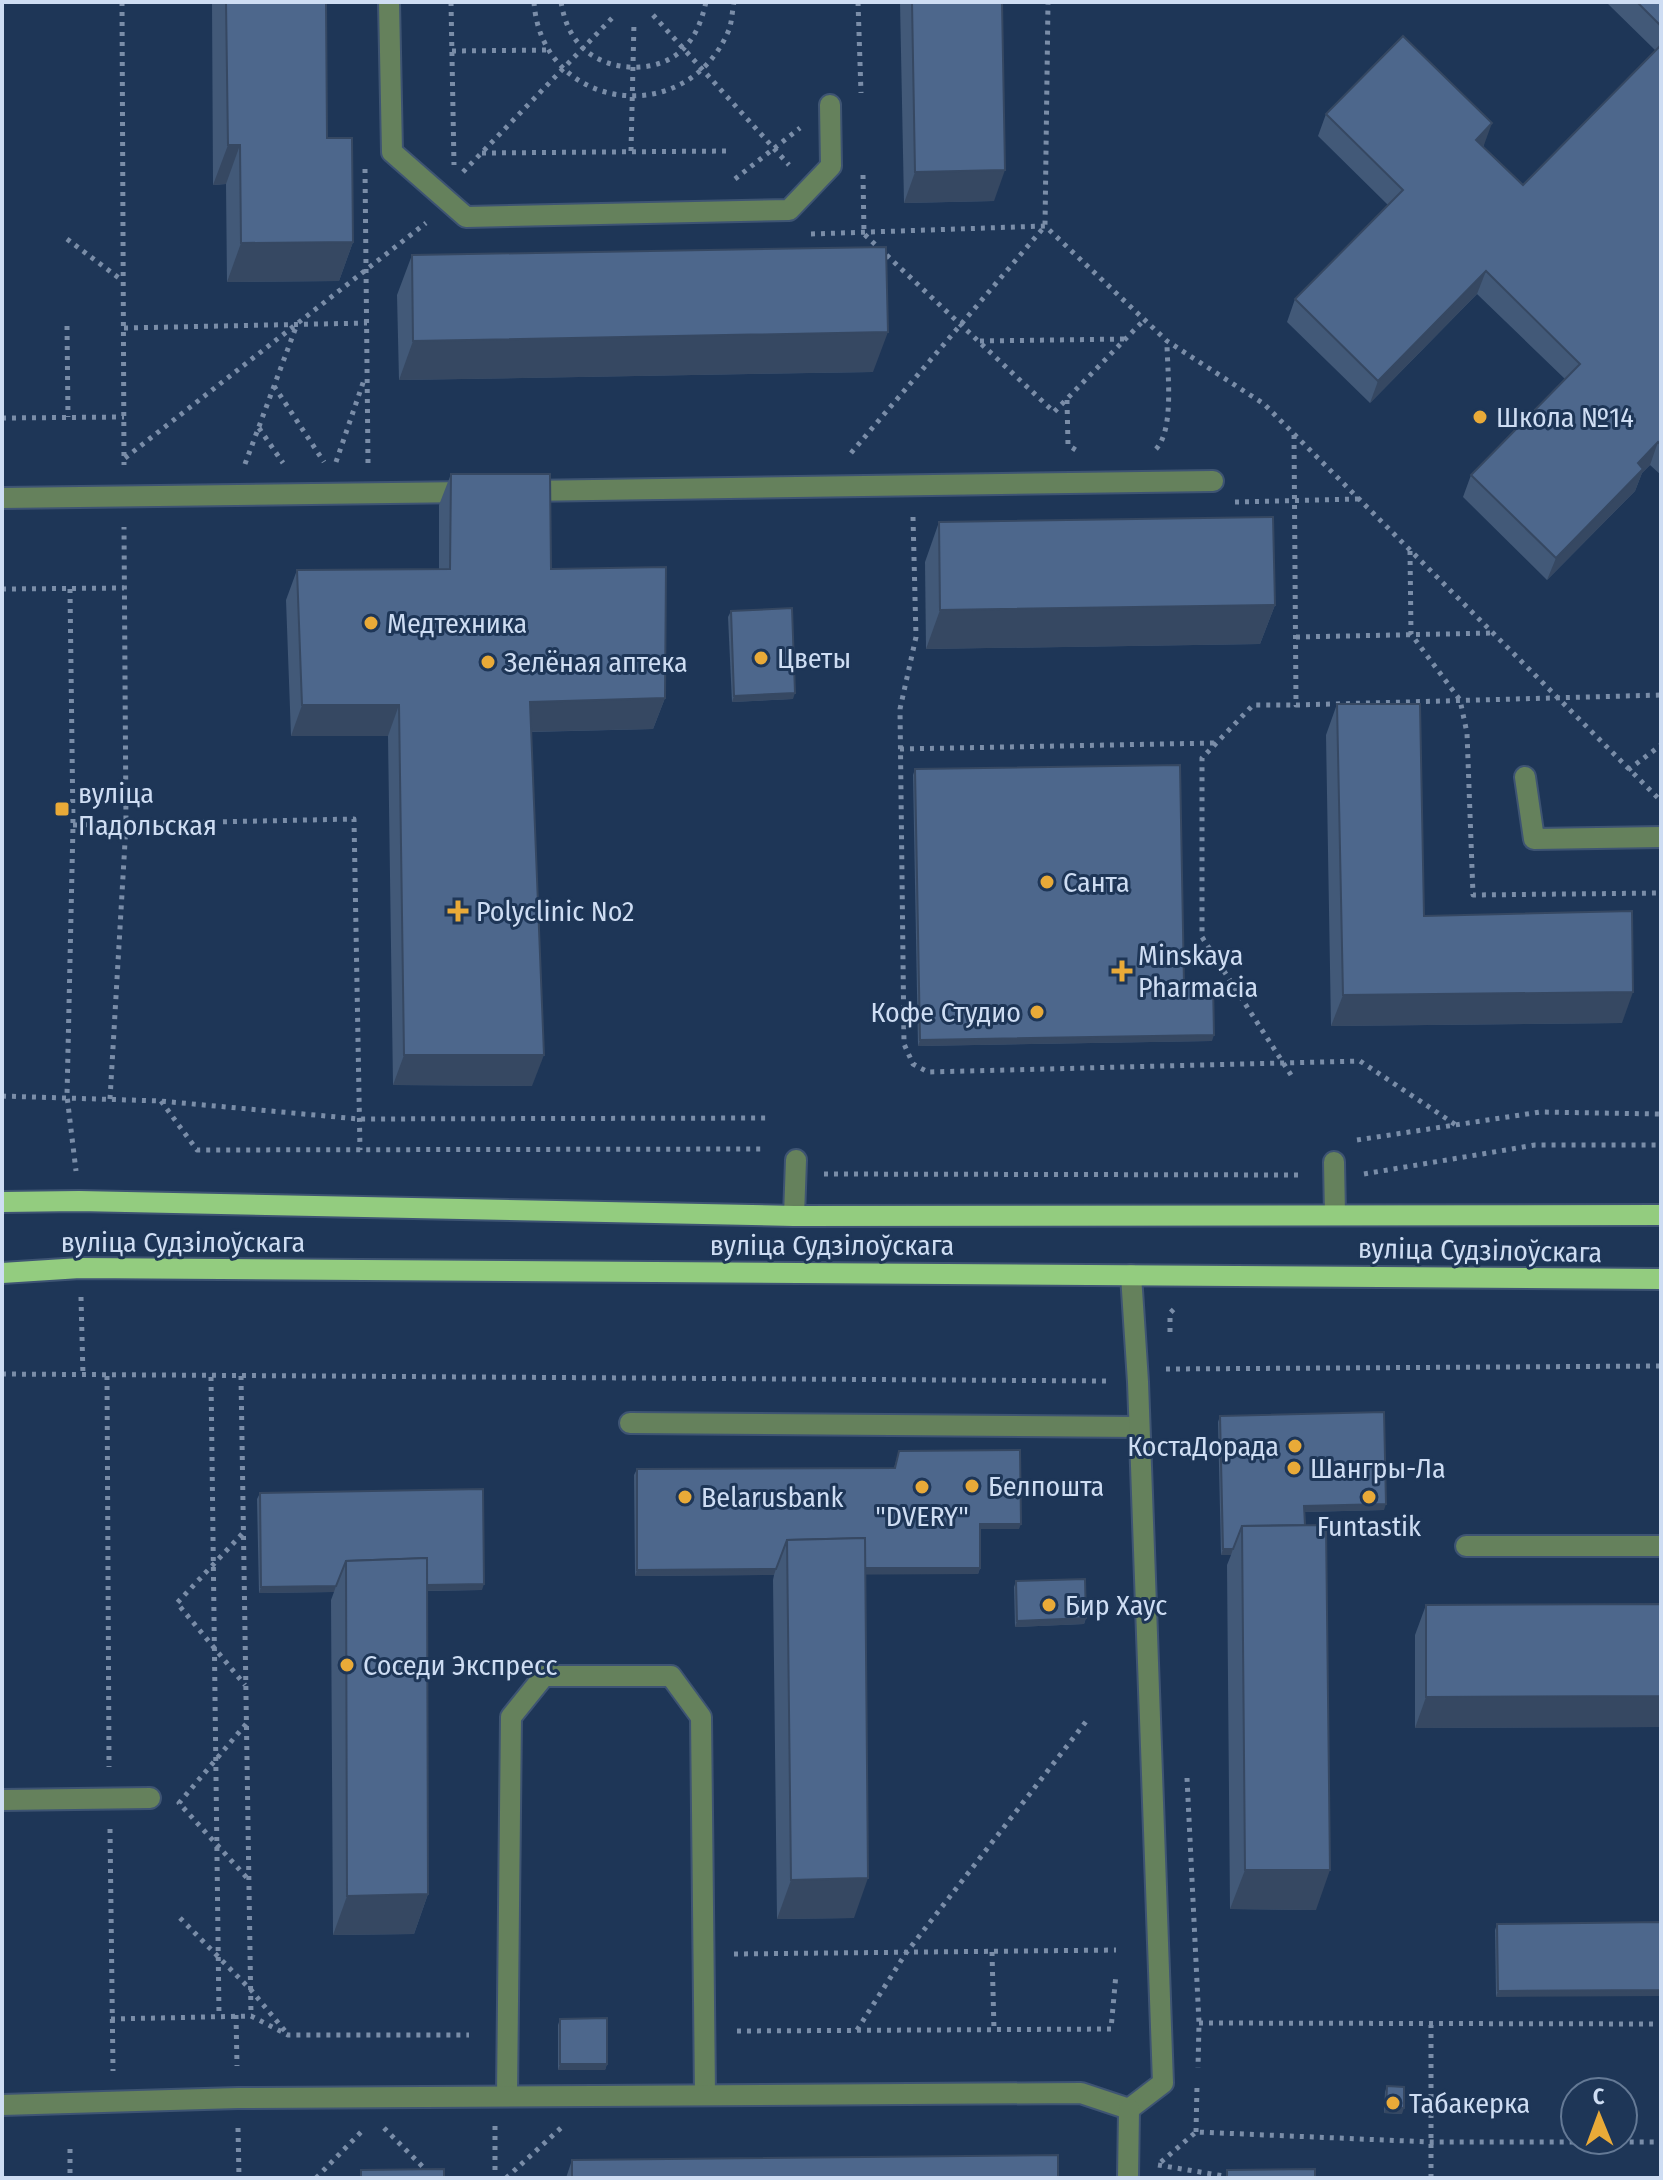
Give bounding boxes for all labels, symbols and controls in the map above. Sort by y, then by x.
place label: Школа №14 [1496,401,1634,434]
marker: Школа №14 [1471,408,1489,426]
place label: Медтехника [387,607,527,640]
marker: Медтехника [362,614,380,632]
place label: Цветы [777,642,851,675]
place label: Зелёная аптека [504,646,688,679]
marker: Цветы [752,649,770,667]
marker: Зелёная аптека [479,653,497,671]
place label: вуліца Падольская [78,777,217,842]
marker: вуліца Падольская [53,800,71,818]
place label: Санта [1063,866,1130,899]
marker: Санта [1038,873,1056,891]
place label: Polyclinic No2 [476,895,634,928]
marker: Polyclinic No2 [447,900,469,922]
place label: Minskaya Pharmacia [1138,939,1258,1004]
marker: Minskaya Pharmacia [1113,962,1131,980]
place label: Кофе Студио [870,996,1021,1029]
marker: Кофе Студио [1028,1003,1046,1021]
street label: вуліца Судзілоўскага [61,1226,305,1259]
street label: вуліца Судзілоўскага [710,1229,954,1262]
street label: вуліца Судзілоўскага [1358,1232,1602,1269]
place label: КостаДорада [1127,1430,1279,1463]
marker: КостаДорада [1286,1437,1304,1455]
place label: Шангры-Ла [1310,1452,1446,1485]
marker: Шангры-Ла [1285,1459,1303,1477]
place label: Белпошта [988,1470,1104,1503]
marker: Белпошта [963,1477,981,1495]
marker: "DVERY" [913,1478,931,1496]
place label: Belarusbank [701,1481,845,1514]
marker: Belarusbank [676,1488,694,1506]
marker: Funtastik [1360,1488,1378,1506]
place label: "DVERY" [875,1500,969,1533]
place label: Funtastik [1317,1510,1422,1543]
place label: Бир Хаус [1065,1589,1167,1622]
marker: Бир Хаус [1040,1596,1058,1614]
place label: Соседи Экспресс [363,1649,558,1682]
marker: Соседи Экспресс [338,1656,356,1674]
north arrow [1559,2076,1639,2156]
text: С [1593,2083,1605,2110]
place label: Табакерка [1409,2087,1530,2120]
marker: Табакерка [1384,2094,1402,2112]

